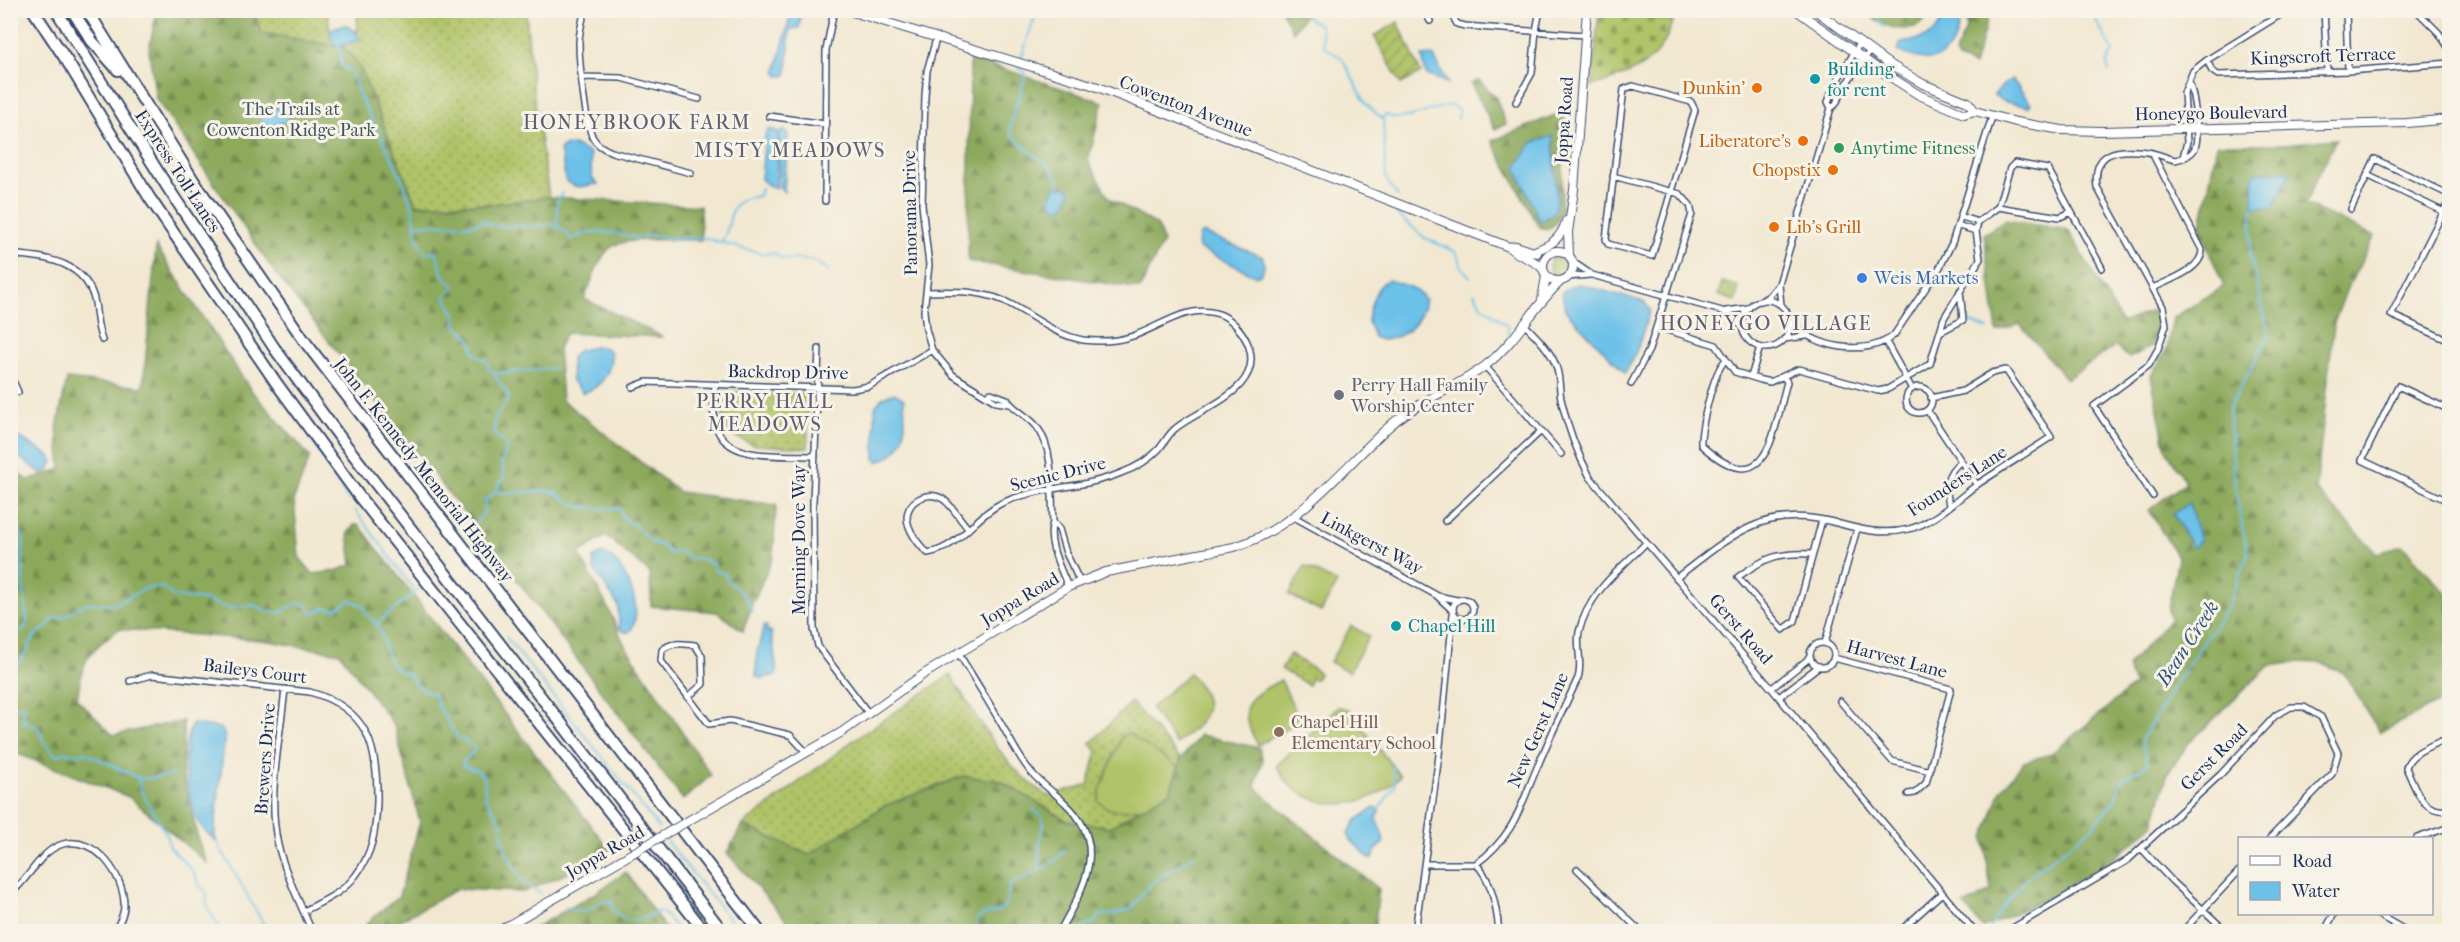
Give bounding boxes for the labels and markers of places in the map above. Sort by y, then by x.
place label: Building for rent [1827,59,1895,101]
marker: Building for rent [1808,72,1822,86]
place label: Dunkin' [1682,78,1745,99]
marker: Dunkin' [1750,81,1764,95]
place label: Liberatore's [1698,131,1791,152]
marker: Liberatore's [1796,134,1810,148]
place label: Anytime Fitness [1850,138,1976,159]
marker: Anytime Fitness [1832,141,1846,155]
place label: Chopstix [1752,160,1822,181]
marker: Chopstix [1826,163,1840,177]
place label: Lib's Grill [1786,217,1861,238]
marker: Lib's Grill [1767,220,1781,234]
place label: Weis Markets [1873,268,1979,289]
marker: Weis Markets [1855,271,1869,285]
place label: Perry Hall Family Worship Center [1350,375,1489,417]
marker: Perry Hall Family Worship Center [1332,388,1346,402]
place label: Chapel Hill [1408,616,1496,637]
marker: Chapel Hill [1389,619,1403,633]
place label: Chapel Hill Elementary School [1291,712,1436,754]
marker: Chapel Hill Elementary School [1272,725,1286,739]

